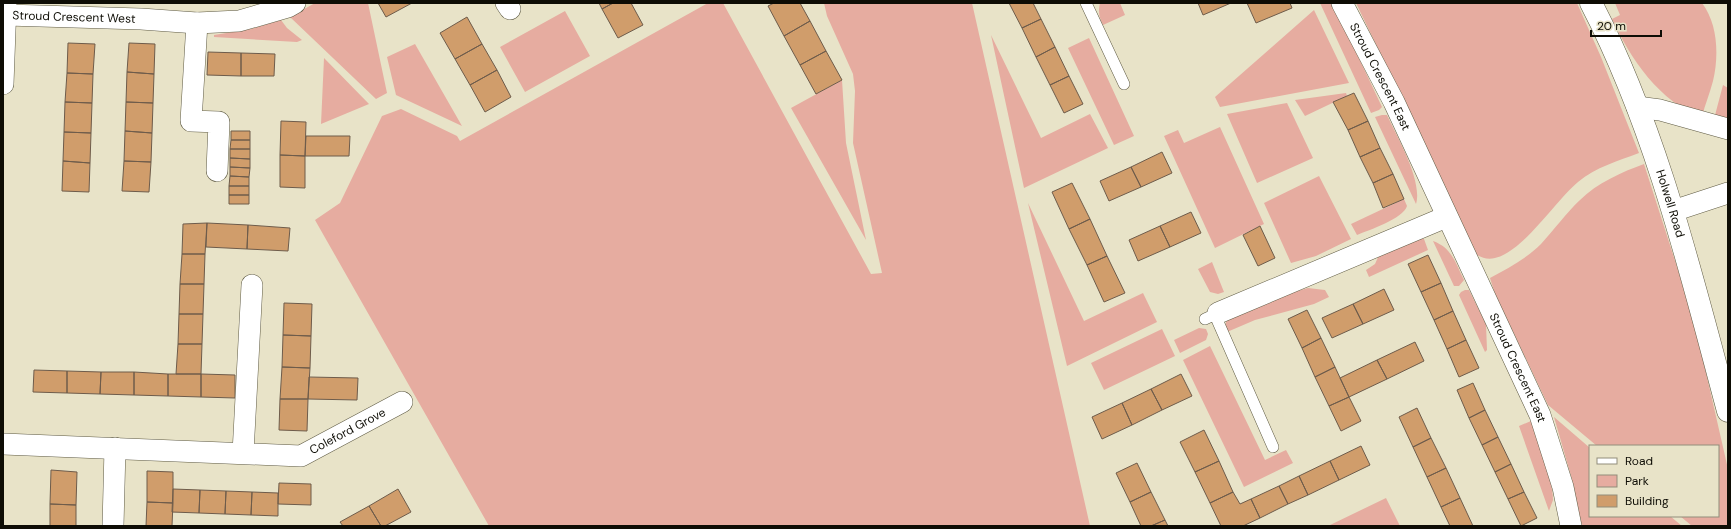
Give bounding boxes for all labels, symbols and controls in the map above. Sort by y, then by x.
street label: Stroud Crescent West [12,7,136,27]
scale bar [1591,12,1661,38]
text: 20 m [1597,18,1626,34]
street label: Stroud Crescent East [1346,20,1414,133]
street label: Holwell Road [1652,168,1688,239]
street label: Stroud Crescent East [1486,311,1550,424]
street label: Coleford Grove [307,404,389,458]
legend [1589,445,1719,517]
text: Road [1625,453,1653,469]
text: Park [1625,473,1649,489]
text: Building [1625,493,1669,509]

